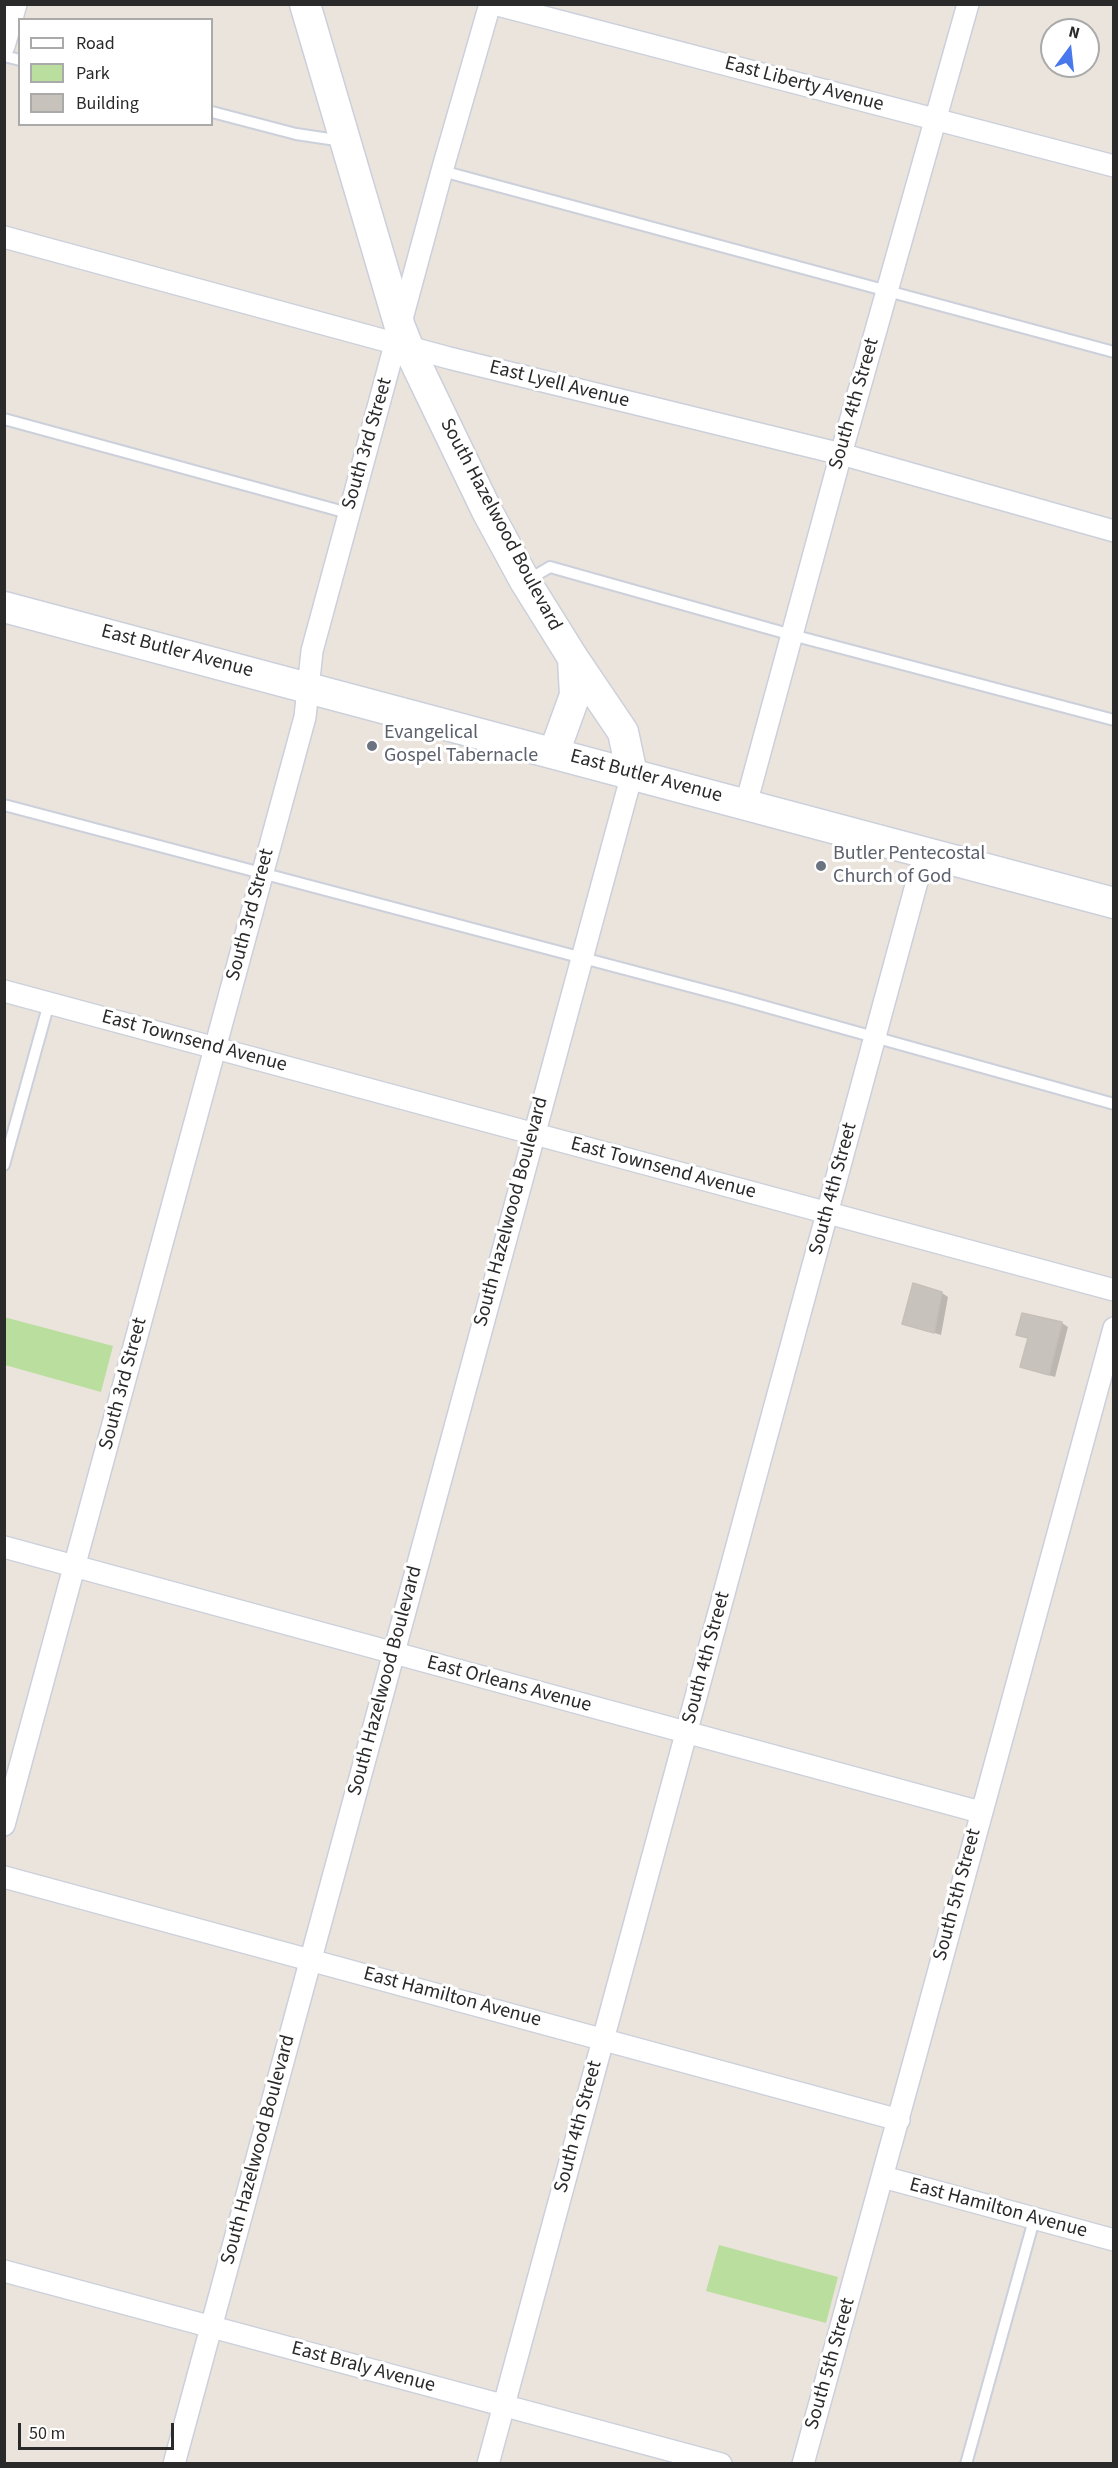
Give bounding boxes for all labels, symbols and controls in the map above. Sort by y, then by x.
legend [18,18,213,126]
north arrow [1040,18,1100,78]
text: N [1066,21,1082,45]
text: Road [76,31,115,56]
street label: East Liberty Avenue [722,52,886,118]
text: Park [76,61,110,86]
text: Building [76,91,139,116]
street label: South 4th Street [825,335,885,473]
street label: East Lyell Avenue [487,356,631,414]
street label: South 3rd Street [338,375,398,513]
street label: South Hazelwood Boulevard [434,415,566,635]
street label: East Butler Avenue [98,620,256,684]
place label: Evangelical Gospel Tabernacle [384,722,538,769]
marker: Evangelical Gospel Tabernacle [365,739,379,753]
street label: East Butler Avenue [567,745,725,809]
place label: Butler Pentecostal Church of God [833,843,985,890]
street label: South 3rd Street [222,846,280,984]
marker: Butler Pentecostal Church of God [814,859,828,873]
street label: East Townsend Avenue [99,1006,289,1078]
street label: South Hazelwood Boulevard [470,1094,554,1330]
street label: South 4th Street [805,1120,863,1258]
street label: East Townsend Avenue [568,1133,758,1205]
street label: South 3rd Street [95,1315,153,1453]
street label: South Hazelwood Boulevard [344,1563,428,1799]
street label: South 4th Street [678,1589,736,1727]
street label: East Orleans Avenue [424,1651,594,1719]
street label: South 5th Street [929,1826,987,1964]
street label: East Hamilton Avenue [361,1963,543,2033]
street label: South Hazelwood Boulevard [217,2032,301,2268]
street label: South 4th Street [550,2058,608,2196]
street label: East Hamilton Avenue [907,2174,1089,2244]
street label: South 5th Street [801,2295,861,2433]
street label: East Braly Avenue [289,2337,437,2399]
scale bar [21,2411,177,2449]
text: 50 m [29,2421,65,2446]

